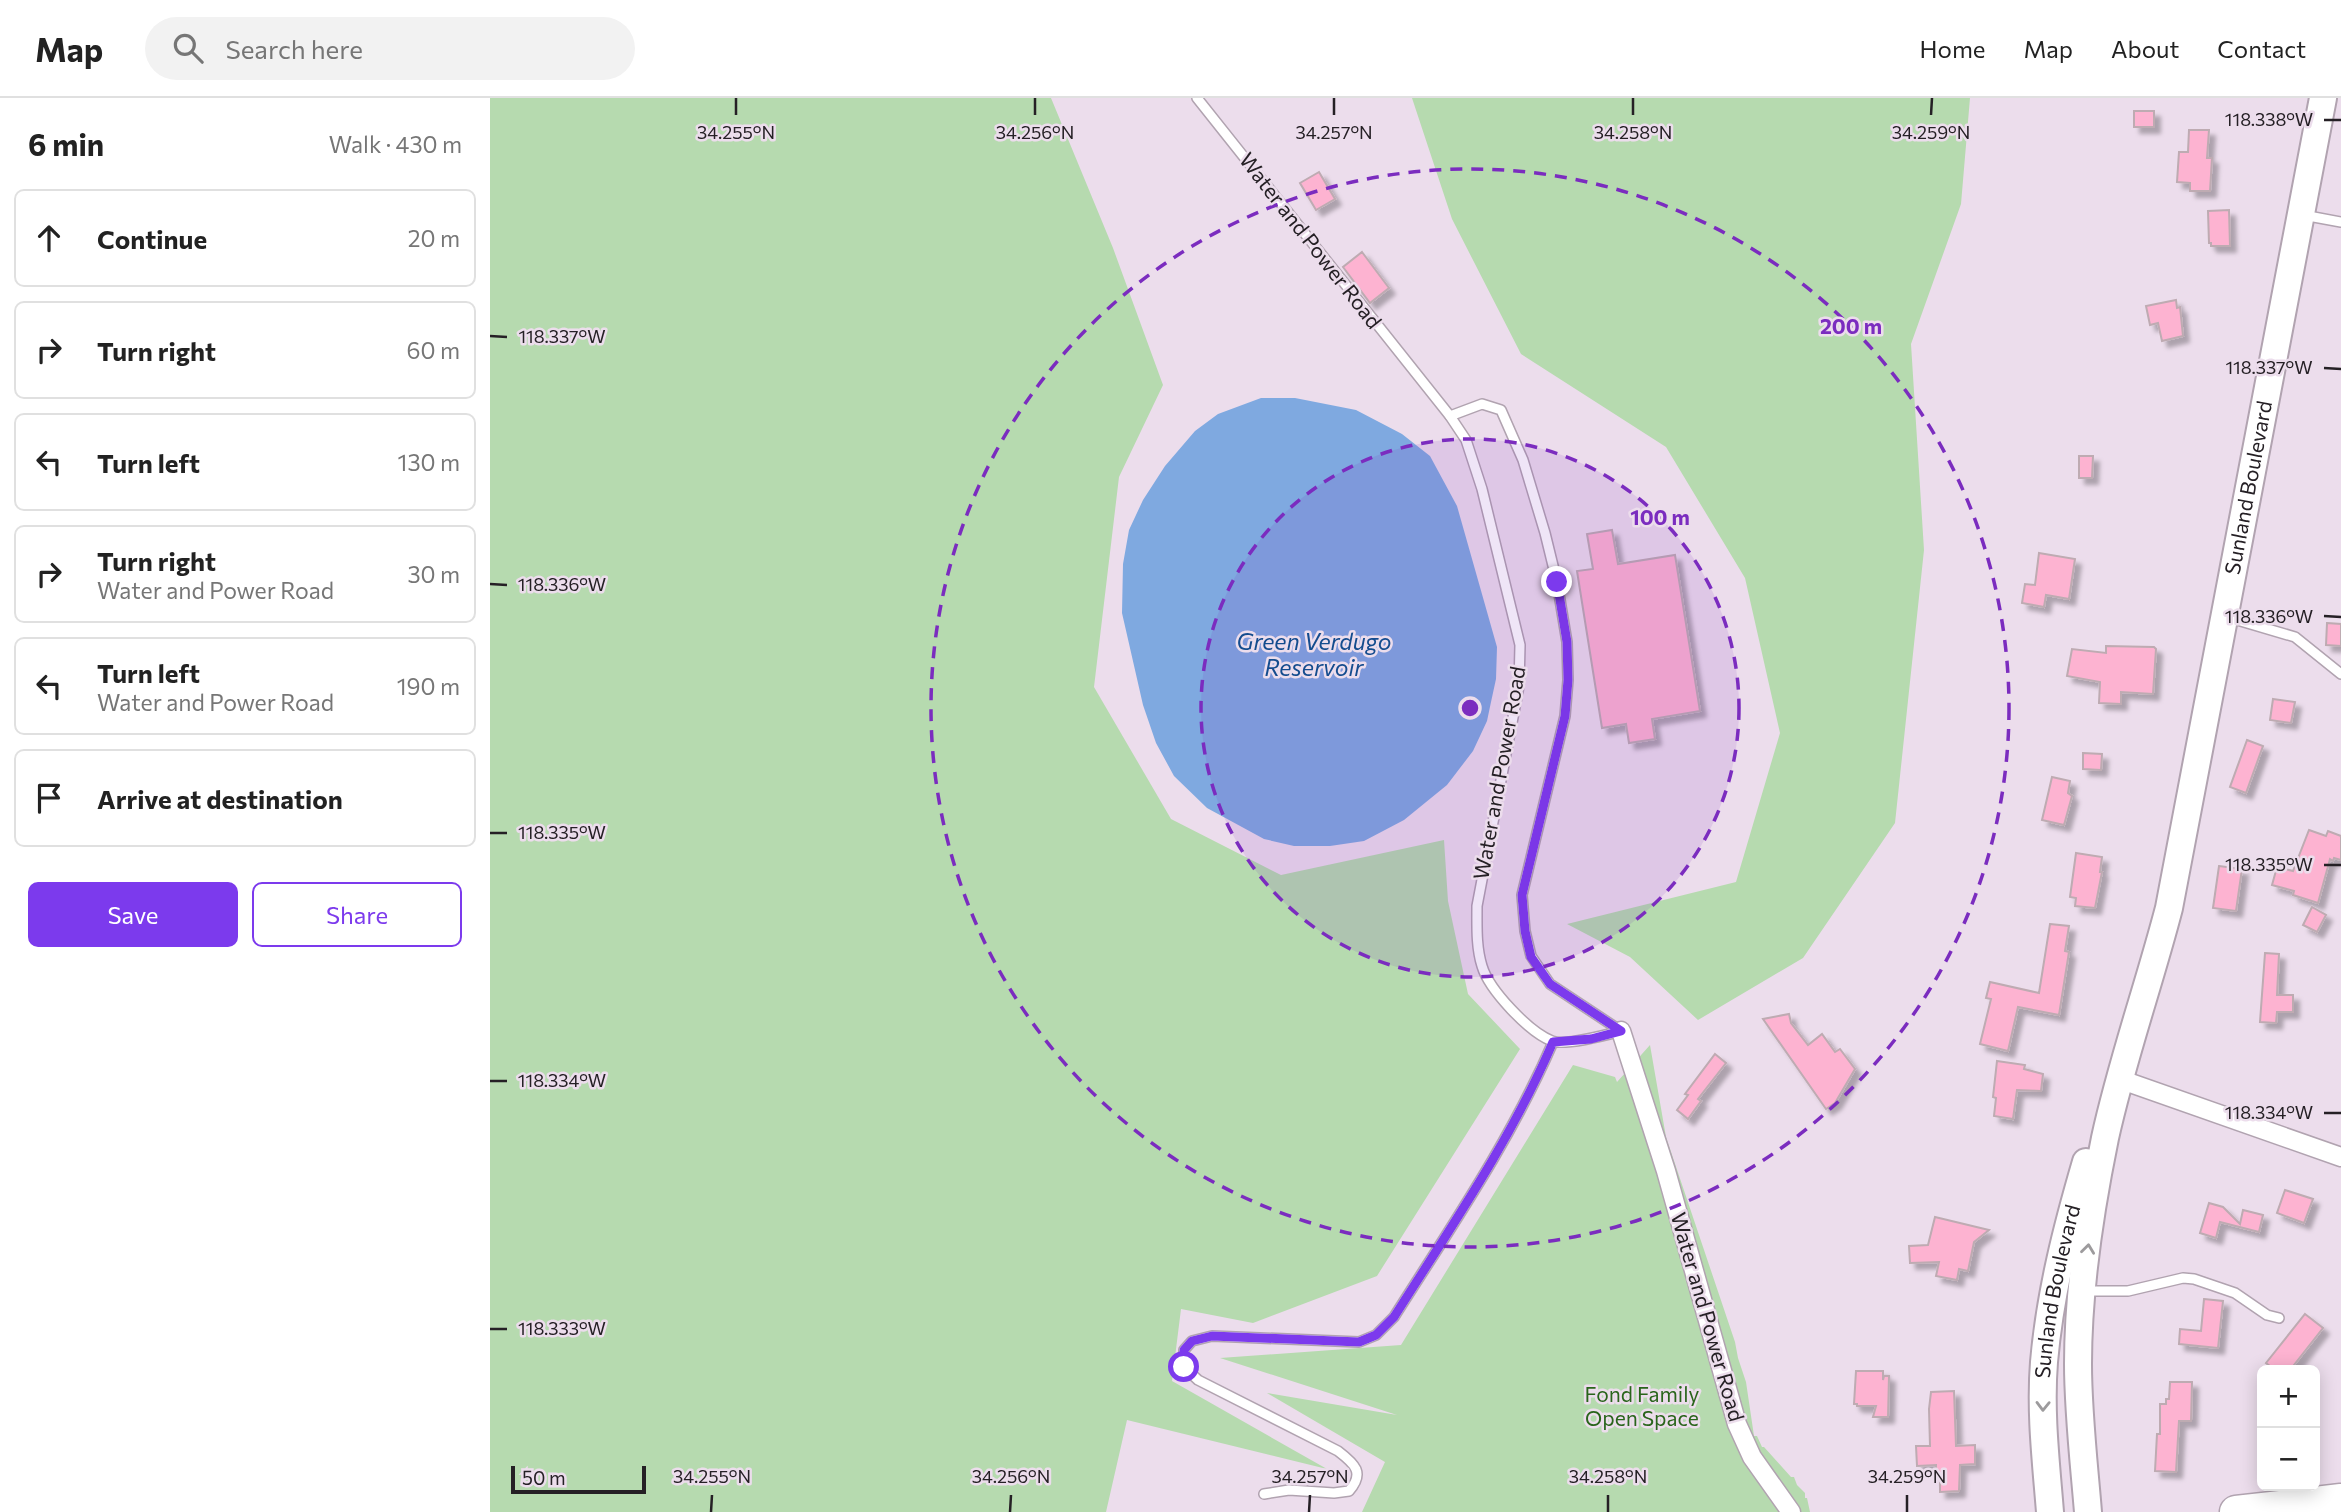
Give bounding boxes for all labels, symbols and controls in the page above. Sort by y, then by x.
search box [145,17,635,80]
text: Map [35,28,103,69]
icon: search [169,29,207,67]
text: Search here [225,33,363,64]
text: Home [1920,34,1986,63]
text: Map [2024,34,2073,63]
text: About [2111,34,2179,63]
text: Contact [2217,34,2306,63]
text: 118.338°W [2225,108,2313,130]
text: 34.255°N [697,121,775,143]
text: 34.256°N [996,121,1074,143]
text: 34.257°N [1295,121,1373,143]
text: 34.258°N [1594,121,1672,143]
text: 34.259°N [1892,121,1970,143]
text: 6 min [28,125,104,162]
text: Walk · 430 m [329,130,462,158]
street label: Water and Power Road [1235,147,1388,333]
icon: ahead [30,219,68,257]
text: Continue [97,223,207,254]
text: 20 m [408,224,460,252]
text: 200 m [1820,313,1882,338]
text: 118.337°W [518,325,606,347]
icon: right [30,331,68,369]
text: Turn right [97,335,216,366]
text: 60 m [407,336,460,364]
text: 118.337°W [2225,356,2313,378]
street label: Sunland Boulevard [2219,398,2276,576]
icon: left [30,443,68,481]
text: Turn left [97,447,200,478]
text: 130 m [398,448,460,476]
text: 100 m [1630,504,1690,529]
text: Turn right [97,545,216,576]
icon: right [30,555,68,593]
text: 30 m [407,560,460,588]
route end [1541,566,1572,597]
text: 118.336°W [518,573,606,595]
text: Water and Power Road [97,576,334,604]
text: 118.336°W [2225,605,2313,627]
water label: Green Verdugo Reservoir [1237,627,1391,681]
text: Turn left [97,657,200,688]
street label: Water and Power Road [1467,664,1530,881]
icon: left [30,667,68,705]
text: 190 m [397,672,460,700]
text: Water and Power Road [97,688,334,716]
centre of rings [1458,696,1482,720]
icon: arrive [30,779,68,817]
text: Arrive at destination [97,783,343,814]
text: 118.335°W [518,821,606,843]
text: 118.335°W [2225,853,2313,875]
button: Save [28,882,238,947]
button: Share [252,882,462,947]
text: 118.334°W [518,1069,606,1091]
text: 118.334°W [2225,1101,2313,1123]
street label: Sunland Boulevard [2029,1202,2084,1379]
street label: Water and Power Road [1667,1209,1750,1424]
one-way arrow [2080,1243,2095,1254]
text: 118.333°W [518,1317,606,1339]
route start [1168,1351,1199,1382]
map controls [2257,1365,2320,1491]
button: + [2257,1365,2320,1428]
park label: Fond Family Open Space [1585,1381,1700,1430]
one-way arrow [2036,1400,2051,1411]
button: − [2257,1428,2320,1491]
scale bar [511,1463,646,1495]
text: 34.255°N [673,1465,751,1487]
text: 34.256°N [972,1465,1050,1487]
text: 34.257°N [1271,1465,1349,1487]
text: 34.258°N [1569,1465,1647,1487]
text: 34.259°N [1868,1465,1946,1487]
text: 50 m [522,1466,566,1489]

